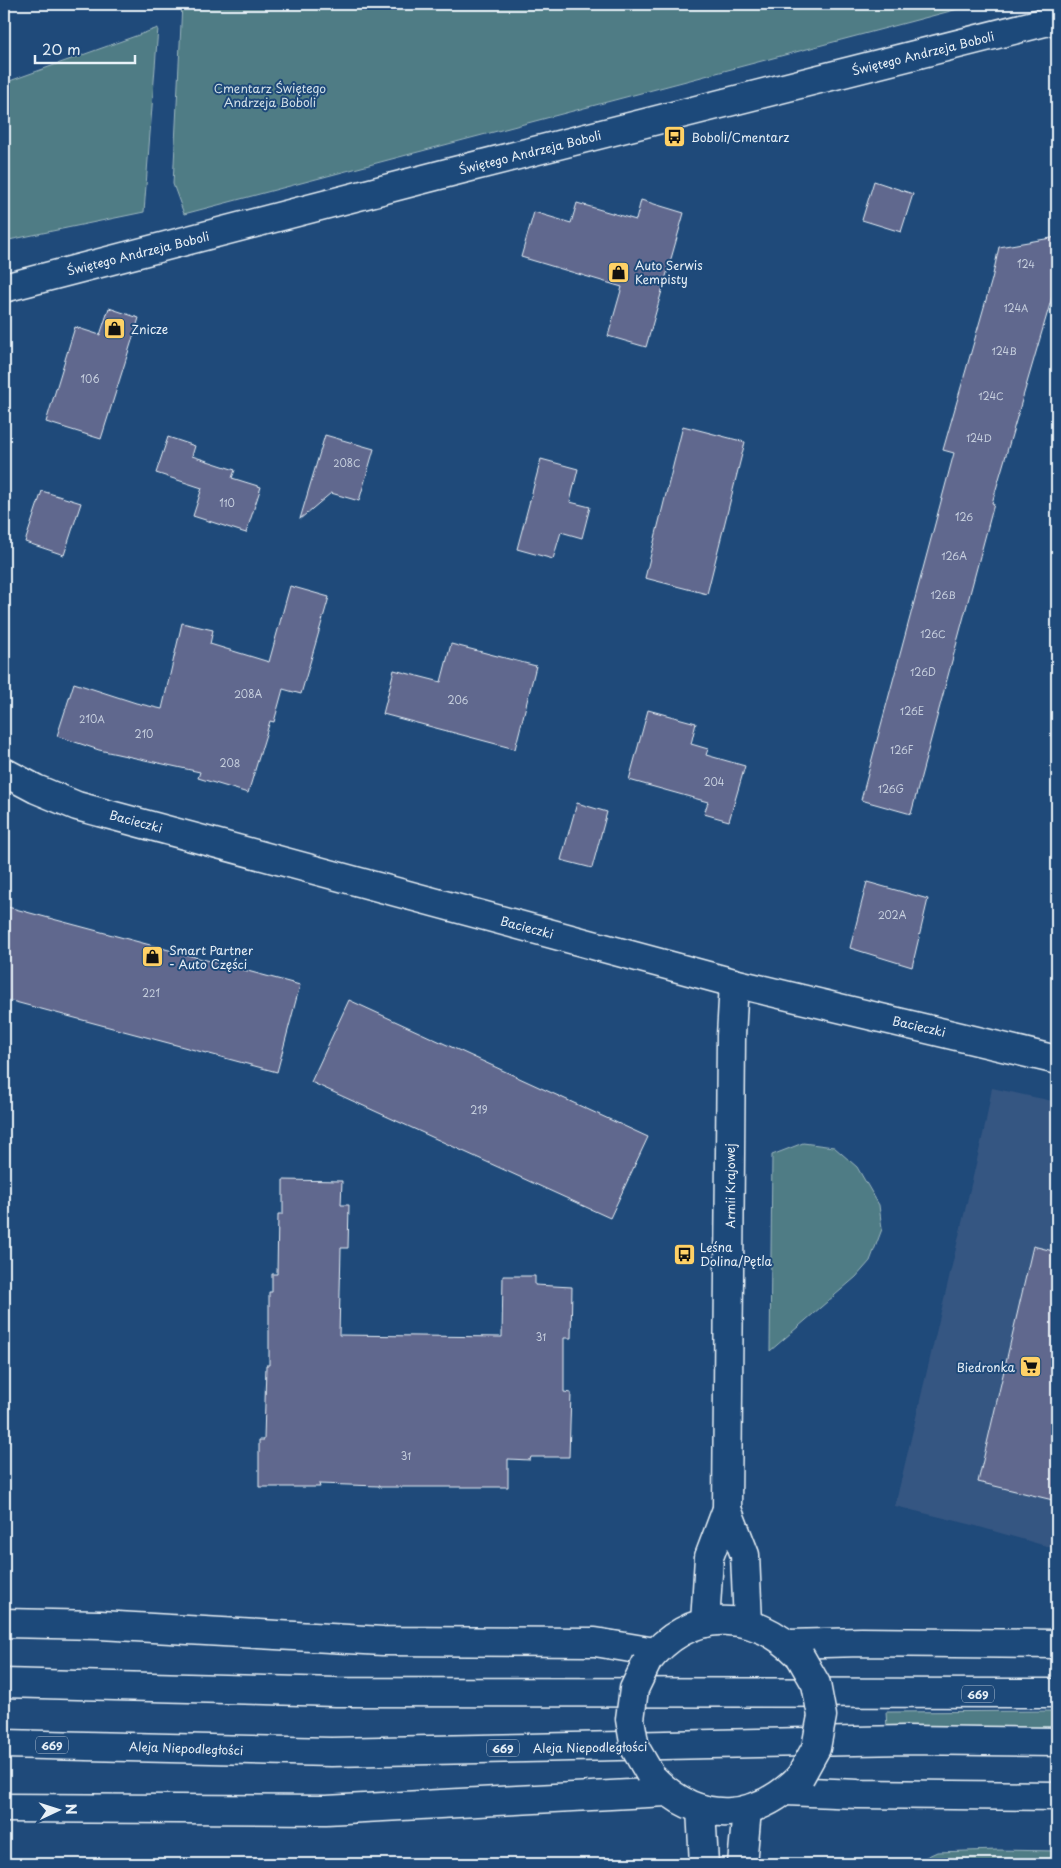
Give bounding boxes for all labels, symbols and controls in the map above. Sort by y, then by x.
street label: Świętego Andrzeja Boboli [850,27,996,79]
scale bar [35,32,135,64]
text: 20 m [42,37,81,60]
park label: Cmentarz Świętego Andrzeja Boboli [214,79,326,111]
bus stop icon: Boboli/Cmentarz [663,125,687,149]
street label: Świętego Andrzeja Boboli [457,126,603,178]
place label: Boboli/Cmentarz [691,128,789,146]
street label: Świętego Andrzeja Boboli [65,227,211,279]
place label: Auto Serwis Kempisty [635,256,703,288]
house number: 124 [1017,256,1035,271]
shop icon: Auto Serwis Kempisty [607,260,631,284]
house number: 124A [1004,300,1028,315]
shop icon: Znicze [103,317,127,341]
place label: Znicze [131,320,168,338]
house number: 124B [991,343,1017,358]
house number: 106 [81,371,99,386]
house number: 124C [978,388,1004,403]
house number: 124D [966,430,992,445]
house number: 208C [333,455,361,470]
house number: 110 [219,495,235,510]
house number: 126 [955,509,973,524]
house number: 126A [941,548,967,563]
house number: 126B [930,587,956,602]
house number: 126C [920,626,946,641]
house number: 126D [910,664,936,679]
house number: 208A [234,686,262,701]
house number: 206 [448,692,468,707]
house number: 126E [900,703,924,718]
house number: 210A [79,711,105,726]
house number: 210 [135,726,153,741]
house number: 126F [890,742,914,757]
house number: 208 [220,755,240,770]
house number: 204 [704,774,725,789]
house number: 126G [878,781,904,796]
street label: Bacieczki [107,805,165,837]
house number: 202A [878,907,907,922]
street label: Bacieczki [498,911,556,943]
place label: Smart Partner - Auto Części [169,941,254,973]
shop icon: Smart Partner - Auto Części [141,945,165,969]
house number: 221 [142,985,160,1000]
street label: Bacieczki [891,1011,947,1041]
house number: 219 [470,1102,488,1117]
street label: Armii Krajowej [721,1143,739,1229]
place label: Leśna Dolina/Pętla [700,1238,773,1270]
bus stop icon: Leśna Dolina/Pętla [672,1242,696,1266]
house number: 31 [536,1329,546,1344]
supermarket icon: Biedronka [1019,1355,1043,1379]
place label: Biedronka [957,1358,1016,1376]
house number: 31 [401,1448,411,1463]
road number: 669 [962,1686,994,1702]
road number: 669 [36,1736,68,1754]
street label: Aleja Niepodległości [129,1737,243,1759]
street label: Aleja Niepodległości [533,1737,647,1757]
road number: 669 [487,1740,519,1756]
north arrow [32,1786,82,1836]
text: N [61,1803,82,1815]

